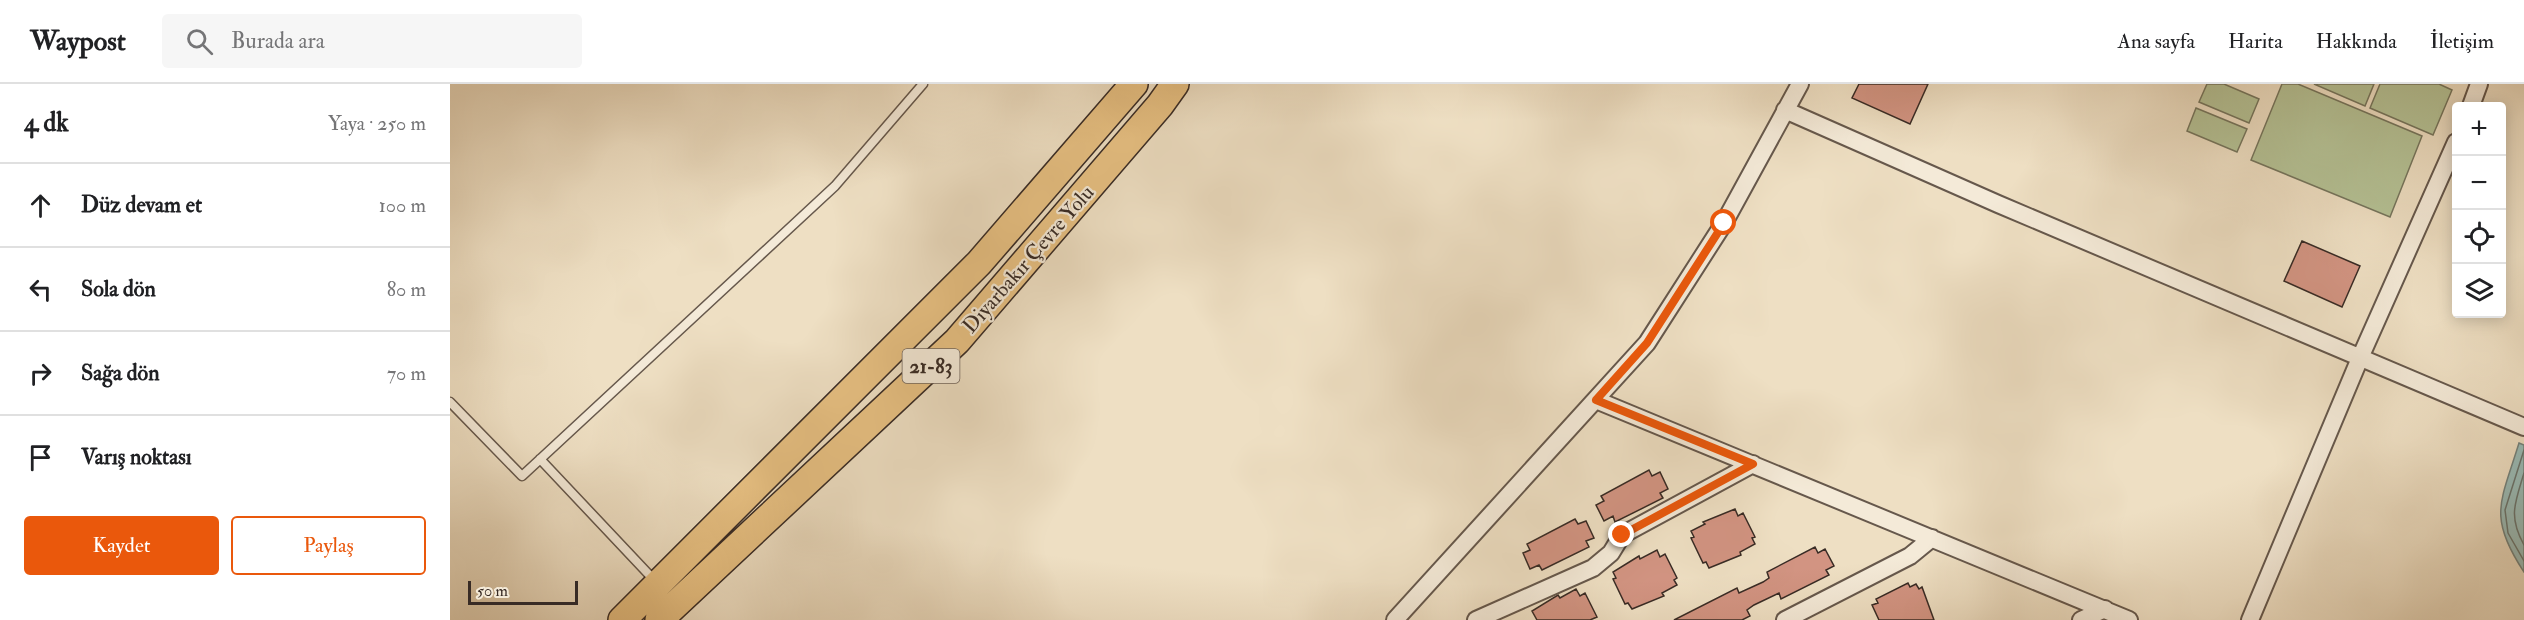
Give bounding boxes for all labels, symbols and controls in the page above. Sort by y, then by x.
search box [162,14,582,68]
text: Waypost [30,24,126,59]
icon: search [183,25,216,58]
text: Burada ara [231,27,325,55]
text: Ana sayfa [2118,28,2195,55]
text: Harita [2228,28,2283,55]
text: Hakkında [2316,28,2397,55]
text: İletişim [2430,28,2494,55]
map controls [2452,102,2506,318]
button: + [2452,102,2506,156]
text: 4 dk [24,107,69,139]
text: Yaya · 250 m [328,111,426,136]
button: − [2452,156,2506,210]
street label: Diyarbakır Çevre Yolu [957,179,1100,339]
icon: ahead [24,189,57,222]
text: Düz devam et [81,191,202,219]
text: 100 m [379,193,426,218]
route start [1710,209,1736,235]
button: locate [2452,210,2506,264]
button: layers [2452,264,2506,318]
icon: left [24,273,57,306]
text: Sola dön [81,275,156,303]
text: 80 m [387,277,426,302]
road number: 21-83 [902,349,960,383]
icon: right [24,357,57,390]
text: Sağa dön [81,359,160,387]
text: 70 m [387,361,426,386]
icon: arrive [24,441,57,474]
text: Varış noktası [81,443,192,471]
button: Kaydet [24,516,219,575]
button: Paylaş [231,516,426,575]
route end [1608,521,1634,547]
scale bar [468,578,578,606]
text: 50 m [477,581,508,601]

